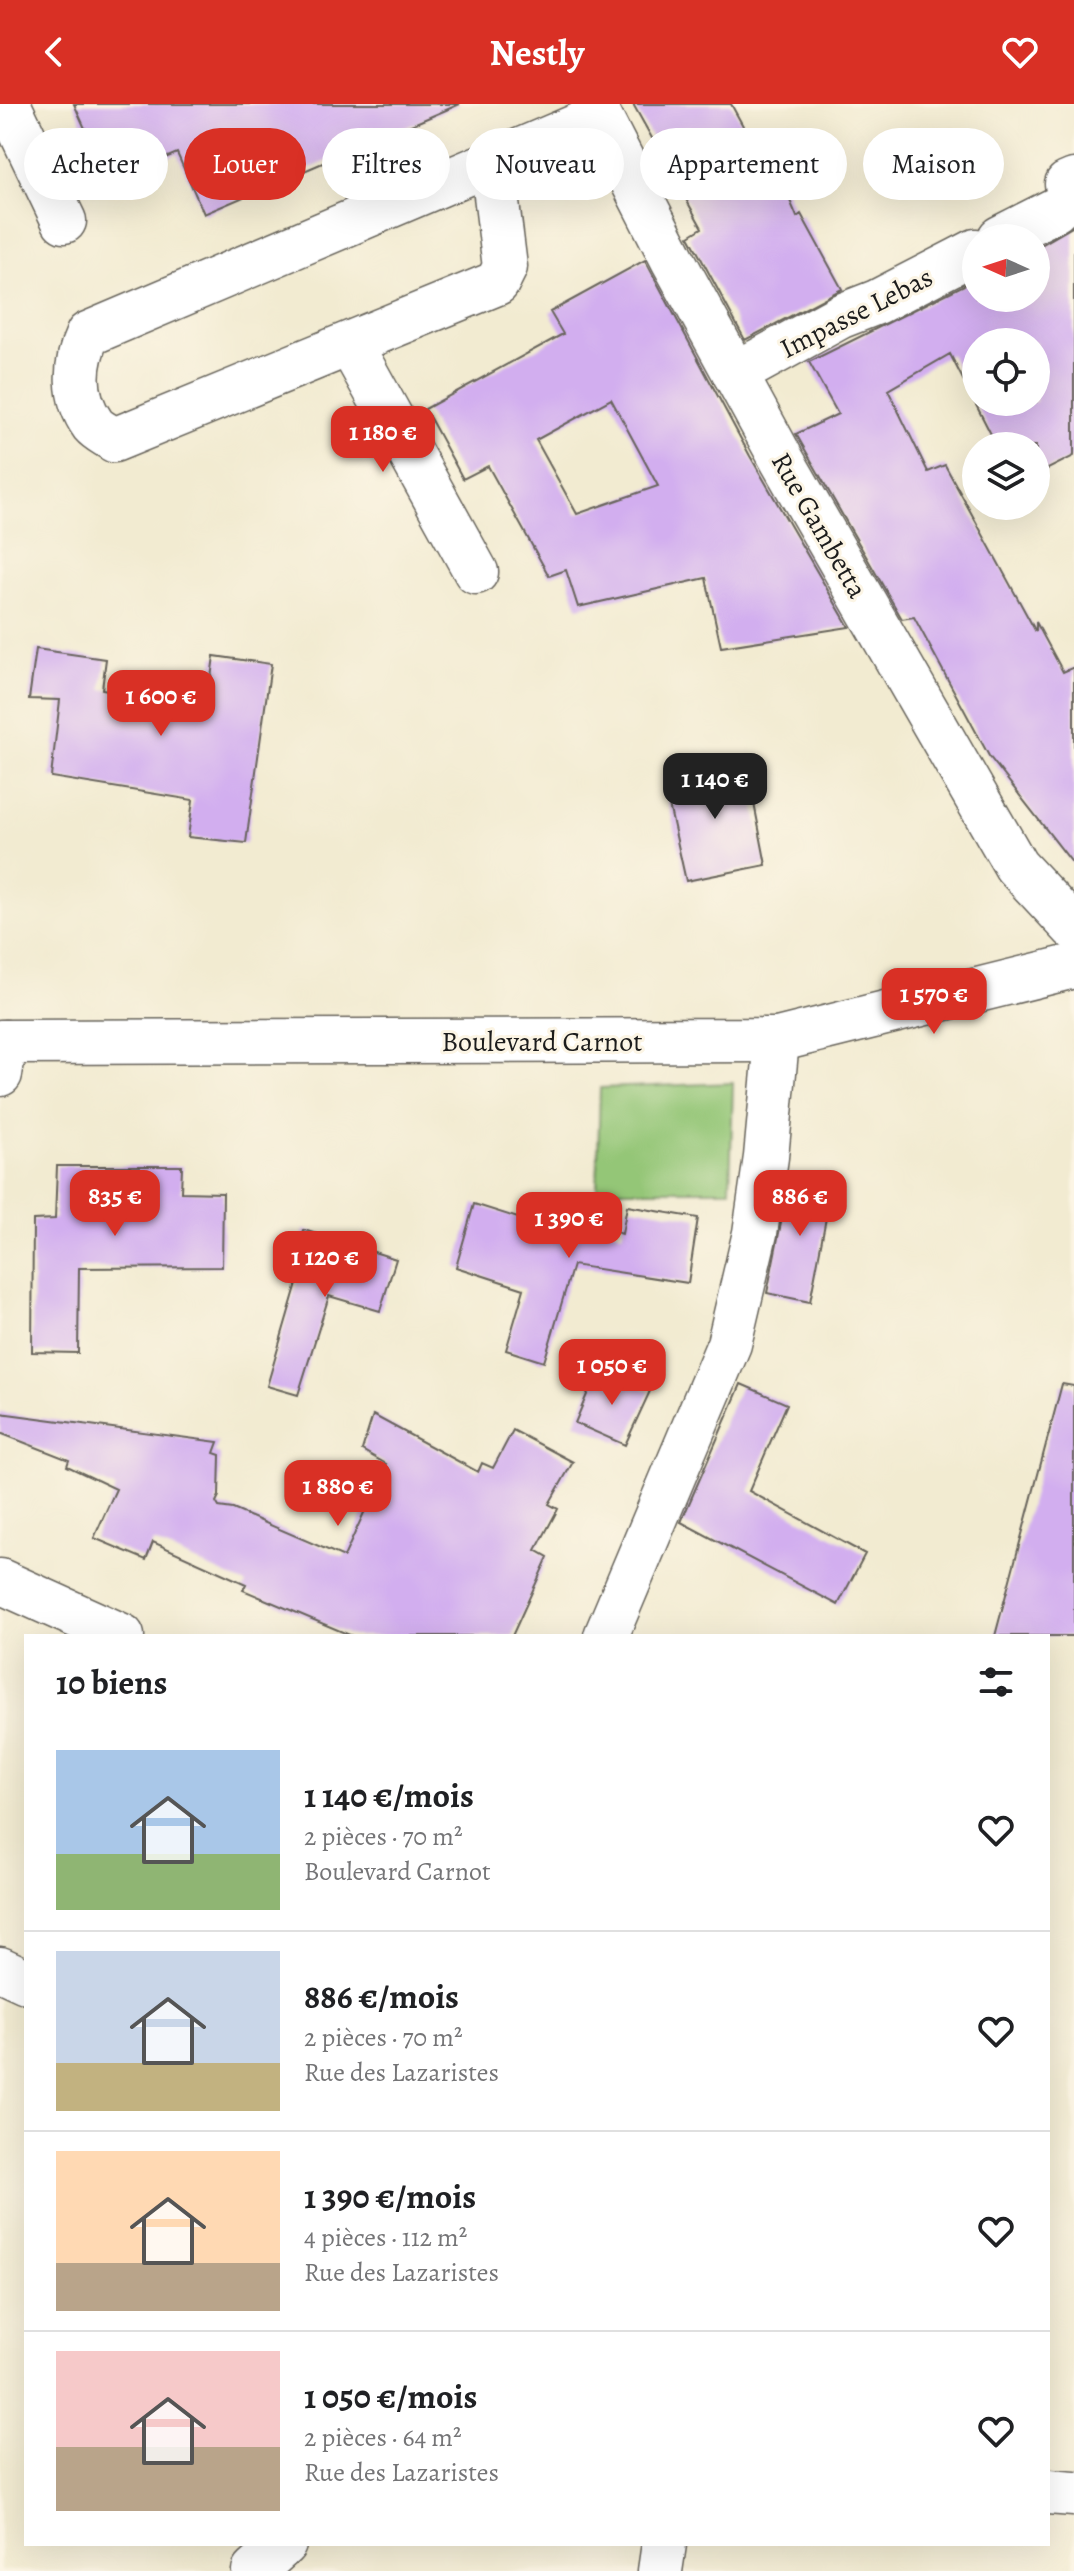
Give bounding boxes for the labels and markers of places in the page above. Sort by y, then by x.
pin: 1 180 € [309,406,457,474]
pin: 1 600 € [87,670,235,738]
pin: 1 140 € [641,753,789,821]
pin: 1 570 € [860,968,1008,1036]
pin: 835 € [59,1170,171,1238]
pin: 886 € [744,1170,856,1238]
pin: 1 390 € [495,1192,643,1260]
pin: 1 120 € [251,1231,399,1299]
pin: 1 050 € [538,1339,686,1407]
pin: 1 880 € [264,1460,412,1528]

